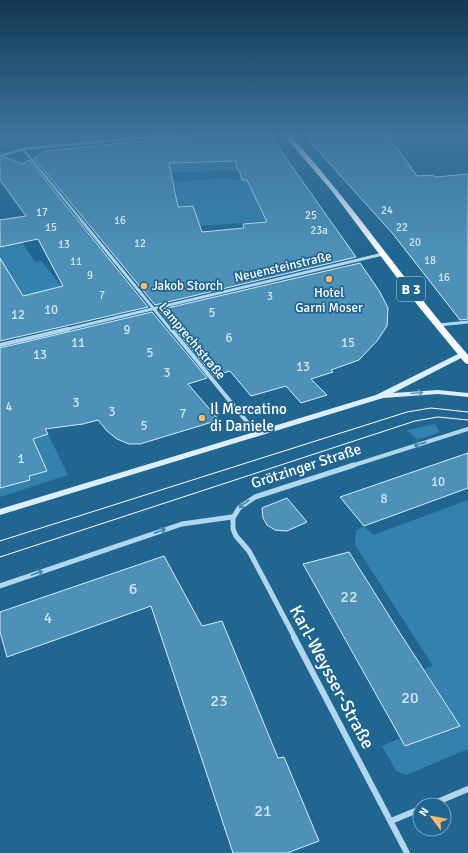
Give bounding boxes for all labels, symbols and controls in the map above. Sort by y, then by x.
house number: 24 [381,204,393,217]
house number: 17 [36,206,48,219]
house number: 25 [305,209,317,222]
house number: 16 [114,214,126,227]
house number: 15 [45,221,57,234]
house number: 22 [396,221,408,234]
house number: 23a [310,224,328,237]
house number: 20 [409,236,421,249]
house number: 12 [134,237,146,250]
house number: 13 [58,238,70,251]
street label: Neuensteinstraße [233,248,333,286]
house number: 18 [424,254,436,267]
house number: 11 [70,255,82,268]
house number: 9 [87,269,93,282]
house number: 16 [438,271,450,284]
marker: Hotel Garni Moser [324,274,334,284]
road number: B 3 [397,277,425,301]
place label: Jakob Storch [152,278,223,294]
marker: Jakob Storch [139,281,149,291]
place label: Hotel Garni Moser [295,285,363,316]
house number: 7 [99,289,105,302]
house number: 3 [267,290,273,303]
street label: Lamprechtstraße [155,299,229,383]
house number: 10 [44,302,58,318]
house number: 5 [208,305,216,321]
house number: 12 [11,307,25,323]
house number: 9 [123,322,131,338]
house number: 6 [225,330,233,346]
house number: 11 [71,335,85,351]
house number: 15 [341,335,355,351]
house number: 5 [146,345,154,361]
house number: 13 [33,347,47,363]
house number: 13 [296,359,310,375]
house number: 3 [163,365,171,381]
one-way arrow [410,390,423,397]
house number: 3 [72,395,80,411]
house number: 4 [5,399,13,415]
place label: Il Mercatino di Daniele [210,400,287,435]
house number: 3 [108,404,116,420]
house number: 7 [179,406,187,422]
marker: Il Mercatino di Daniele [197,413,207,423]
house number: 5 [140,418,148,434]
street label: Grötzinger Straße [249,440,363,492]
one-way arrow [414,441,427,448]
house number: 1 [17,451,25,467]
house number: 10 [431,474,445,490]
house number: 8 [380,491,388,507]
one-way arrow [238,500,249,508]
one-way arrow [154,527,166,535]
one-way arrow [30,569,43,576]
house number: 6 [129,579,137,599]
house number: 22 [340,587,358,607]
street label: Karl-Weysser-Straße [285,601,379,753]
house number: 4 [44,608,53,628]
house number: 20 [401,688,419,708]
house number: 23 [210,691,228,711]
north arrow [412,797,452,837]
house number: 21 [254,801,272,821]
text: N [416,805,431,819]

